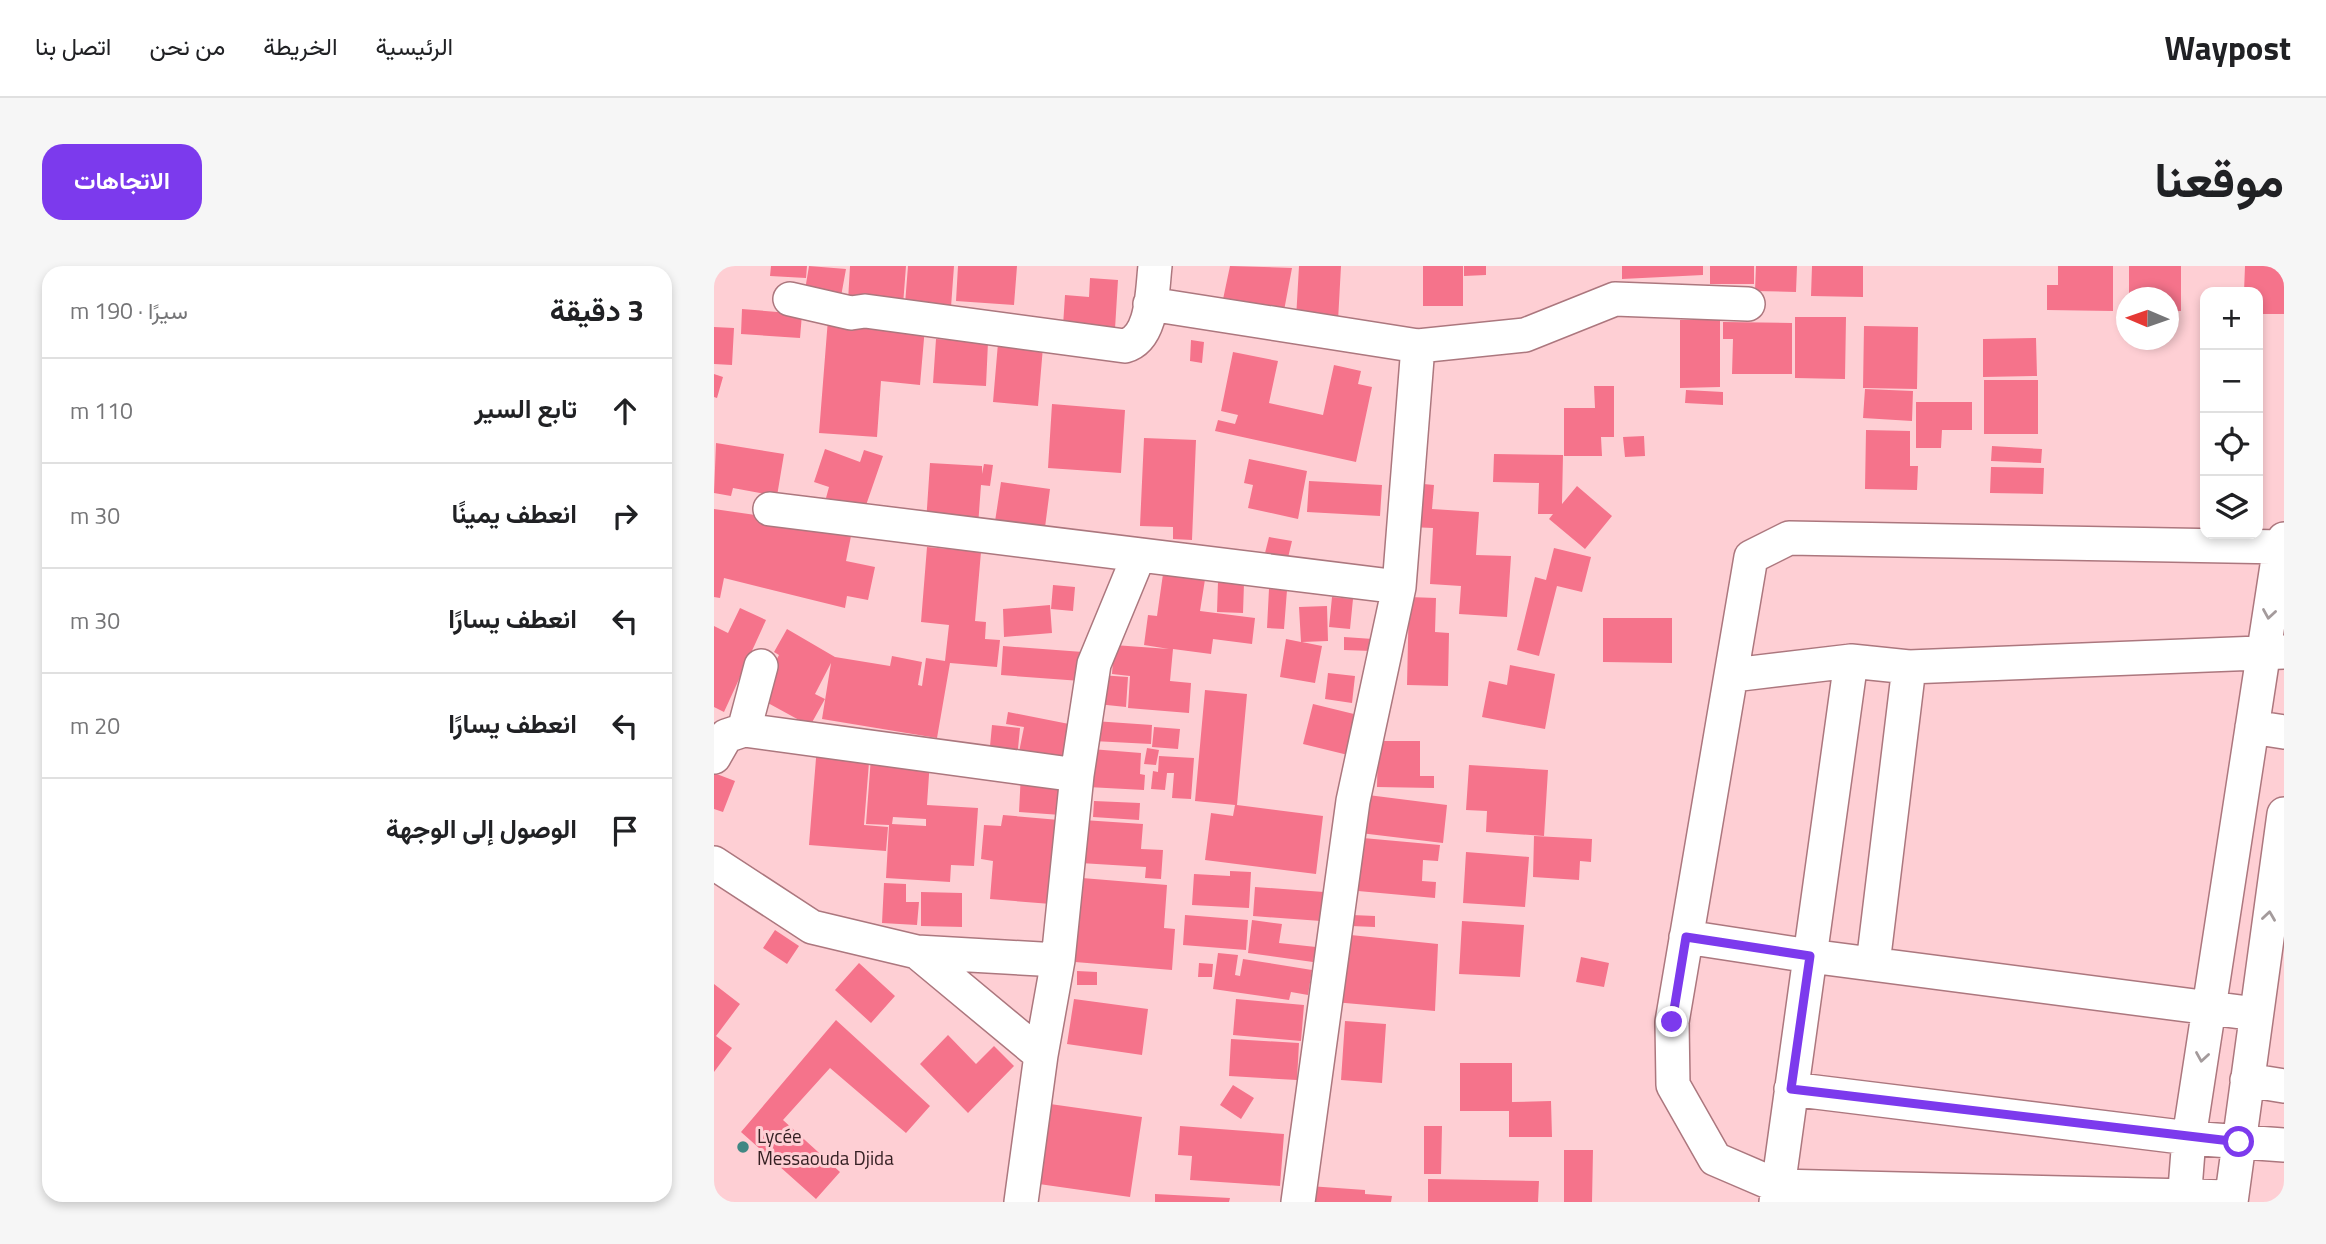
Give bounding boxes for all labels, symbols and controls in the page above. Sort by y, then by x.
text: Waypost [2165,23,2291,73]
text: اتصل بنا [35,28,111,64]
text: من نحن [149,28,225,64]
text: الخريطة [263,28,338,64]
text: الرئيسية [376,28,453,64]
text: موقعنا [2154,141,2284,216]
button: الاتجاهات [42,144,202,220]
text: 3 دقيقة [550,287,644,333]
north arrow [2116,287,2179,350]
map controls [2200,287,2263,539]
button: + [2200,287,2263,350]
text: سيرًا · 190 m [70,293,188,328]
button: − [2200,350,2263,413]
text: تابع السير [474,389,577,428]
icon: ahead [606,392,644,430]
text: 110 m [70,393,133,428]
button: locate [2200,413,2263,476]
button: layers [2200,476,2263,539]
text: انعطف يمينًا [451,494,577,533]
icon: right [606,497,644,535]
text: 30 m [70,498,120,533]
text: انعطف يسارًا [448,599,577,638]
icon: left [606,602,644,640]
text: 30 m [70,603,120,638]
one-way arrow [2262,608,2277,620]
text: انعطف يسارًا [448,704,577,743]
icon: left [606,707,644,745]
text: 20 m [70,708,120,743]
text: الوصول إلى الوجهة [386,809,577,848]
icon: arrive [606,812,644,850]
one-way arrow [2262,910,2277,922]
route end [1656,1006,1687,1037]
one-way arrow [2195,1051,2210,1063]
place label: Lycée Messaouda Djida [757,1121,894,1172]
route start [2223,1126,2254,1157]
marker: Lycée Messaouda Djida [735,1139,751,1155]

